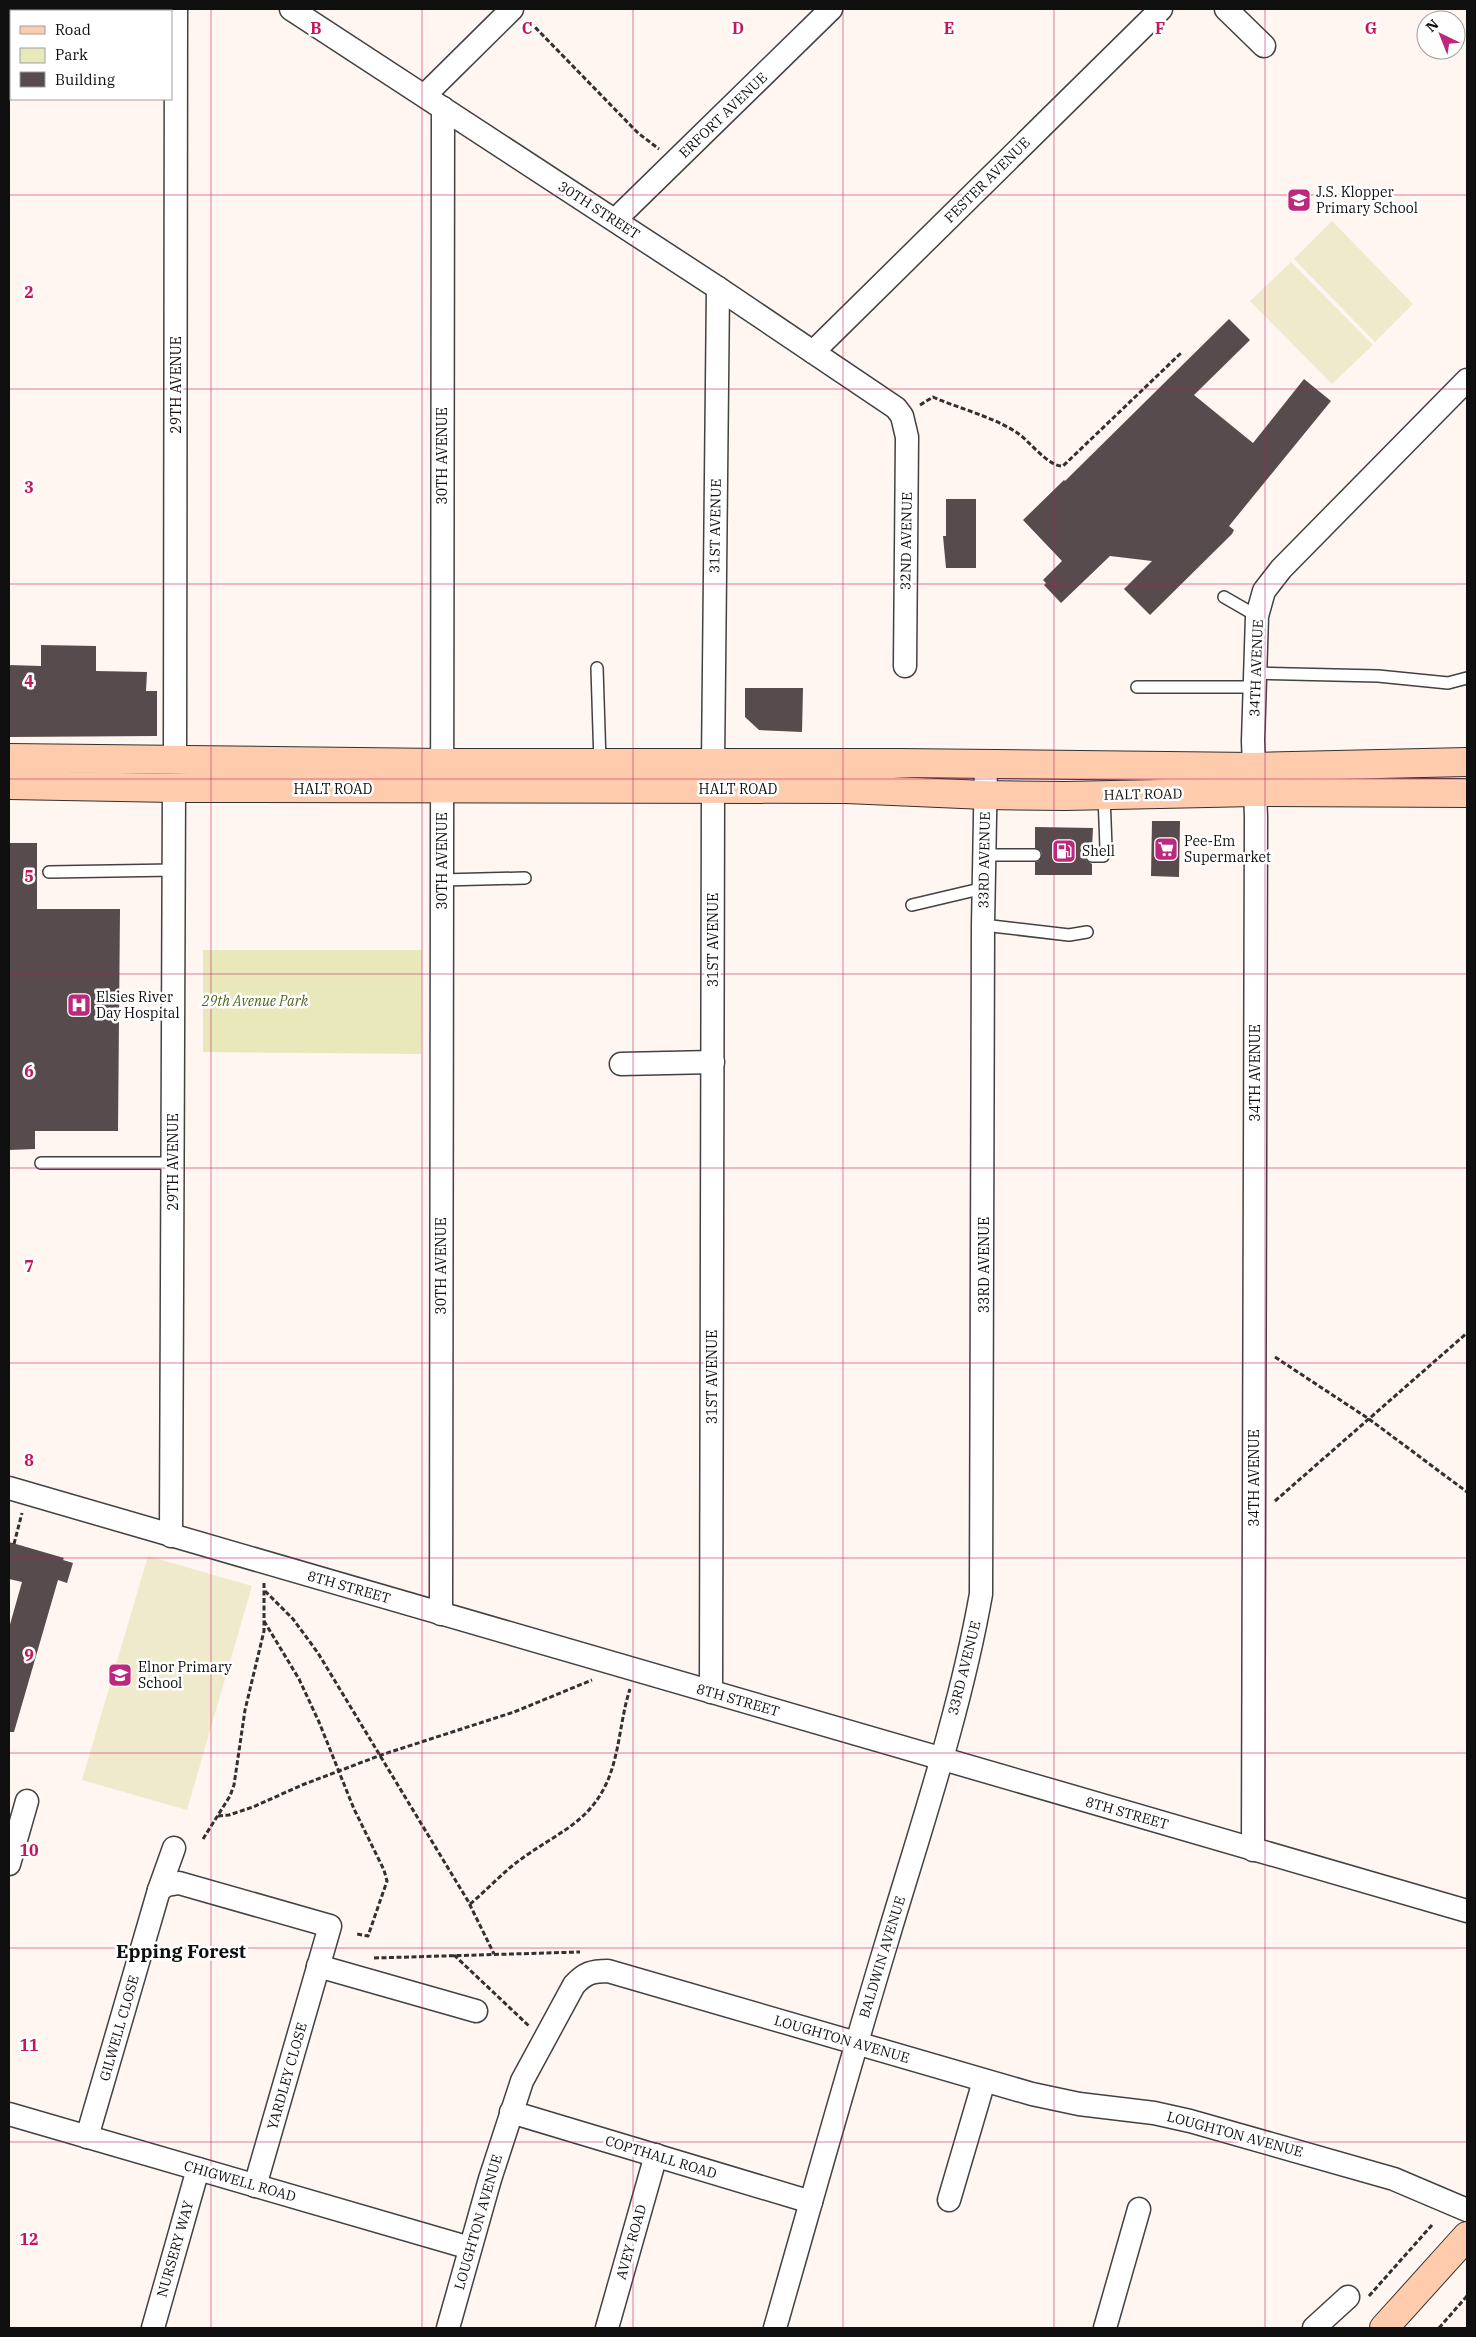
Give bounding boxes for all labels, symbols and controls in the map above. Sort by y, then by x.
legend [10,10,172,100]
north arrow [1416,10,1466,60]
text: N [1422,15,1442,36]
text: B [310,18,322,38]
text: C [522,18,532,38]
text: D [732,18,744,38]
text: E [944,18,954,38]
text: F [1155,18,1165,38]
text: G [1365,18,1377,38]
text: Road [55,20,91,39]
text: Park [55,45,88,64]
street label: ERFORT AVENUE [675,68,771,162]
text: Building [55,70,115,89]
street label: FESTER AVENUE [940,133,1034,227]
street label: 30TH STREET [555,177,643,243]
place label: J.S. Klopper Primary School [1316,183,1418,217]
school or university icon: J.S. Klopper Primary School [1286,187,1312,213]
text: 2 [24,282,34,302]
street label: 29TH AVENUE [167,336,185,434]
street label: 30TH AVENUE [433,407,451,505]
text: 3 [24,477,34,497]
street label: 31ST AVENUE [705,479,725,573]
street label: 32ND AVENUE [896,492,916,590]
street label: 34TH AVENUE [1245,619,1267,717]
text: 4 [24,671,34,691]
street label: HALT ROAD [294,780,372,798]
street label: HALT ROAD [699,780,777,798]
street label: HALT ROAD [1103,784,1183,804]
street label: 33RD AVENUE [974,811,994,908]
street label: 30TH AVENUE [433,812,451,910]
place label: Pee-Em Supermarket [1184,832,1271,866]
supermarket icon: Pee-Em Supermarket [1153,836,1179,862]
fuel station icon: Shell [1051,838,1077,864]
place label: Shell [1082,842,1115,860]
text: 5 [24,866,34,886]
street label: 31ST AVENUE [704,893,722,987]
place label: Elsies River Day Hospital [96,988,180,1022]
hospital icon: Elsies River Day Hospital [66,992,92,1018]
park label: 29th Avenue Park [201,992,309,1010]
street label: 34TH AVENUE [1246,1024,1264,1122]
text: 6 [24,1061,34,1081]
street label: 29TH AVENUE [164,1113,182,1211]
street label: 30TH AVENUE [432,1217,450,1315]
street label: 33RD AVENUE [975,1217,993,1313]
text: 7 [24,1256,34,1276]
street label: 31ST AVENUE [703,1330,721,1424]
street label: 34TH AVENUE [1245,1429,1263,1527]
text: 8 [24,1450,34,1470]
street label: 8TH STREET [305,1567,393,1607]
street label: 33RD AVENUE [944,1619,984,1717]
text: 9 [24,1645,34,1665]
place label: Elnor Primary School [138,1658,232,1692]
school or university icon: Elnor Primary School [107,1662,133,1688]
street label: 8TH STREET [694,1680,782,1720]
street label: 8TH STREET [1083,1793,1171,1833]
text: 10 [19,1840,39,1860]
street label: BALDWIN AVENUE [855,1894,909,2020]
district label: Epping Forest [116,1939,246,1963]
street label: GILWELL CLOSE [95,1973,143,2083]
street label: LOUGHTON AVENUE [772,2011,912,2067]
street label: YARDLEY CLOSE [263,2020,311,2132]
text: 11 [19,2035,39,2055]
street label: LOUGHTON AVENUE [1165,2107,1305,2161]
street label: COPTHALL ROAD [603,2131,719,2183]
street label: LOUGHTON AVENUE [450,2152,506,2292]
street label: CHIGWELL ROAD [182,2156,298,2206]
street label: NURSERY WAY [153,2199,197,2299]
street label: AVEY ROAD [612,2202,650,2282]
text: 12 [19,2229,39,2249]

